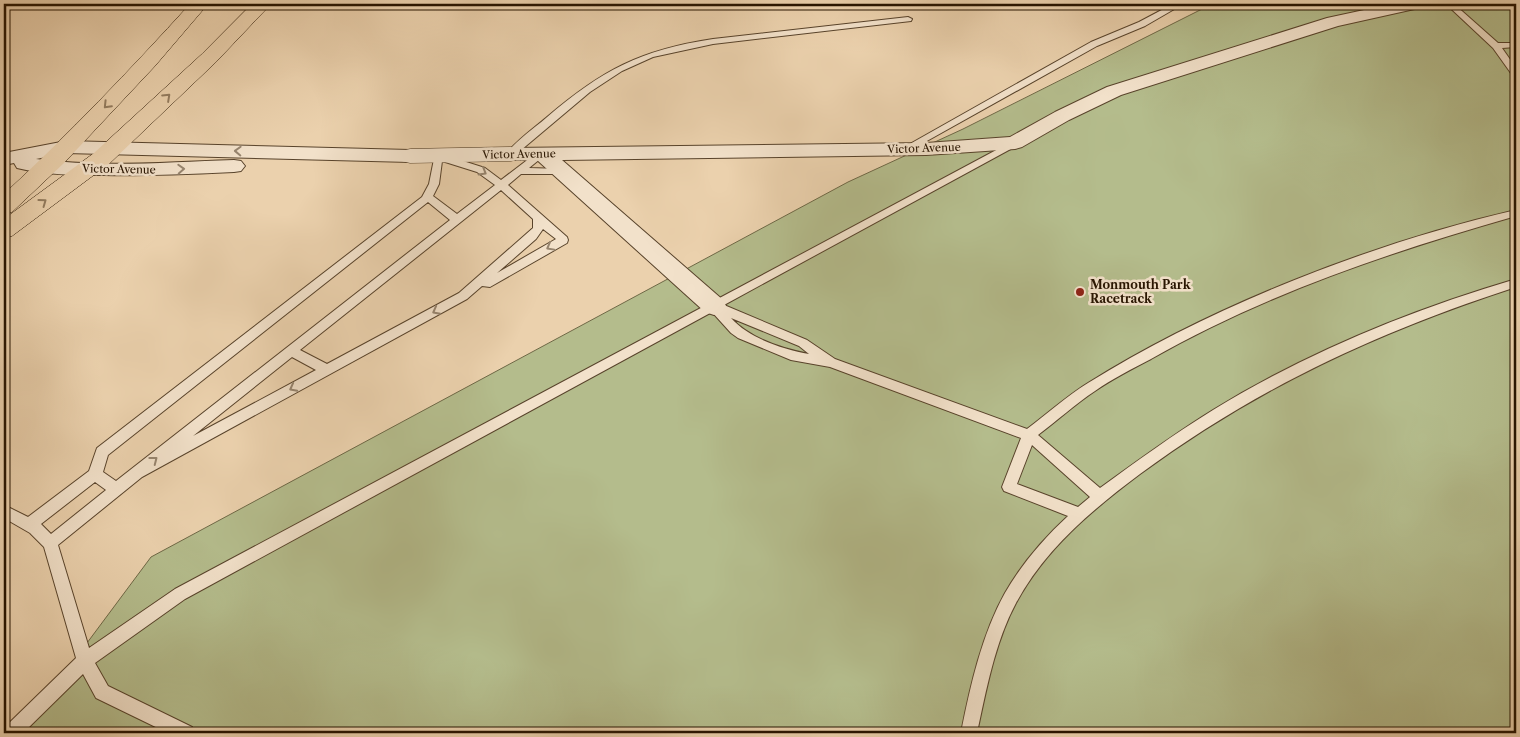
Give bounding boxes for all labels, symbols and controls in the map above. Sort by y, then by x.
one-way arrow [162,94,171,103]
one-way arrow [104,99,113,108]
street label: Victor Avenue [886,140,961,156]
one-way arrow [234,145,242,156]
street label: Victor Avenue [481,146,556,162]
street label: Victor Avenue [81,161,156,177]
one-way arrow [178,163,186,174]
one-way arrow [478,166,487,176]
one-way arrow [37,199,46,207]
one-way arrow [546,241,555,251]
place label: Monmouth Park Racetrack [1090,277,1192,306]
marker: Monmouth Park Racetrack [1074,286,1086,298]
one-way arrow [432,305,441,315]
one-way arrow [289,382,298,392]
one-way arrow [148,457,157,466]

